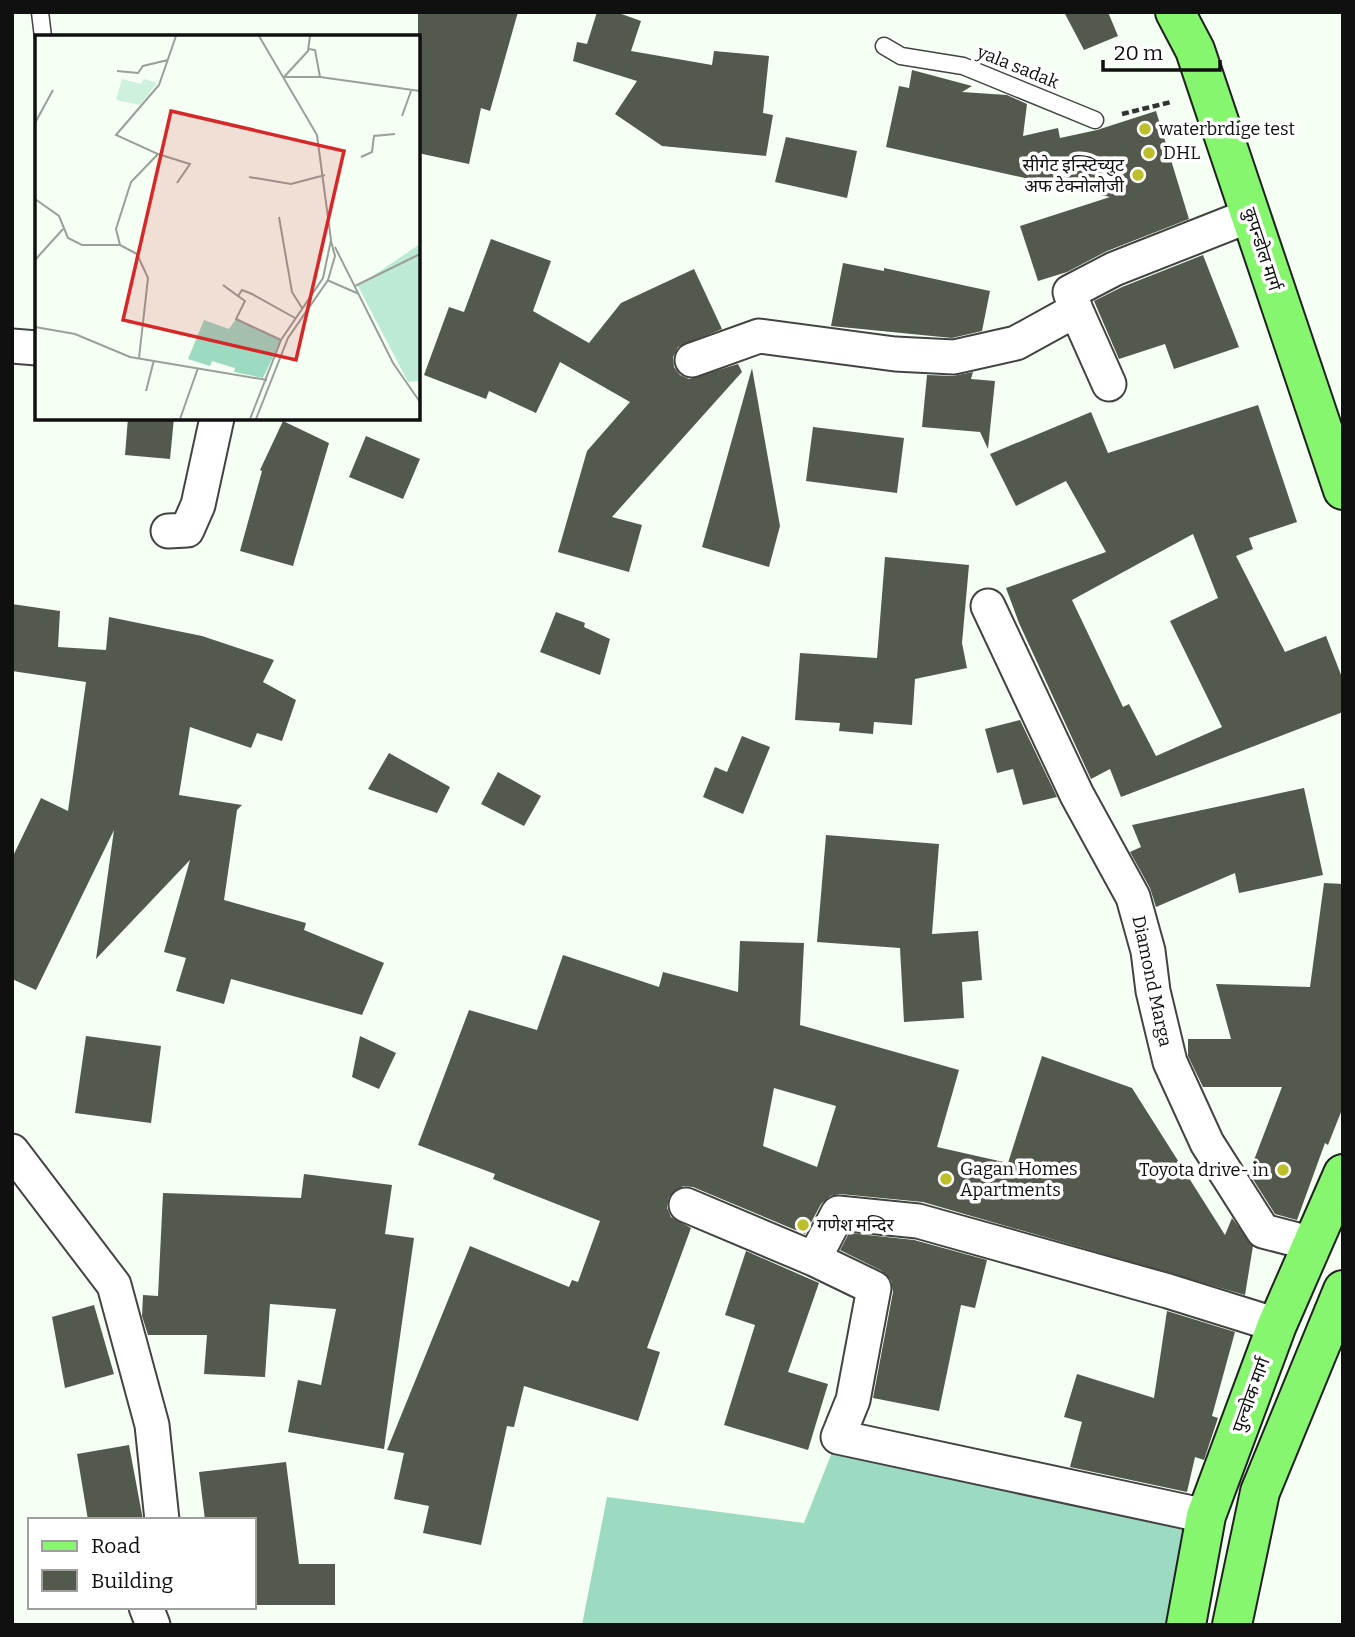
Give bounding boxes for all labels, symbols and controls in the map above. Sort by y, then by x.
scale bar [1103,28,1220,72]
inset map [35,35,420,420]
street label: yala sadak [973,40,1063,94]
text: 20 m [1114,40,1163,66]
place label: waterbrdige test [1158,118,1296,140]
marker: waterbrdige test [1137,121,1153,137]
place label: DHL [1163,142,1200,164]
marker: DHL [1141,145,1157,161]
place label: सीगेट इन्स्टिच्युट अफ टेक्नोलोजी [1022,154,1125,197]
marker: सीगेट इन्स्टिच्युट अफ टेक्नोलोजी [1130,167,1146,183]
street label: कुपन्डोल मार्ग [1237,205,1286,295]
street label: Diamond Marga [1127,913,1177,1049]
place label: Gagan Homes Apartments [960,1158,1078,1201]
place label: Toyota drive- in [1139,1159,1270,1181]
marker: Toyota drive- in [1275,1162,1291,1178]
marker: Gagan Homes Apartments [938,1171,954,1187]
place label: गणेश मन्दिर [817,1214,895,1236]
marker: गणेश मन्दिर [795,1217,811,1233]
street label: पुल्चोक मार्ग [1227,1354,1276,1436]
legend [28,1518,256,1609]
text: Road [91,1533,140,1559]
text: Building [91,1568,174,1594]

